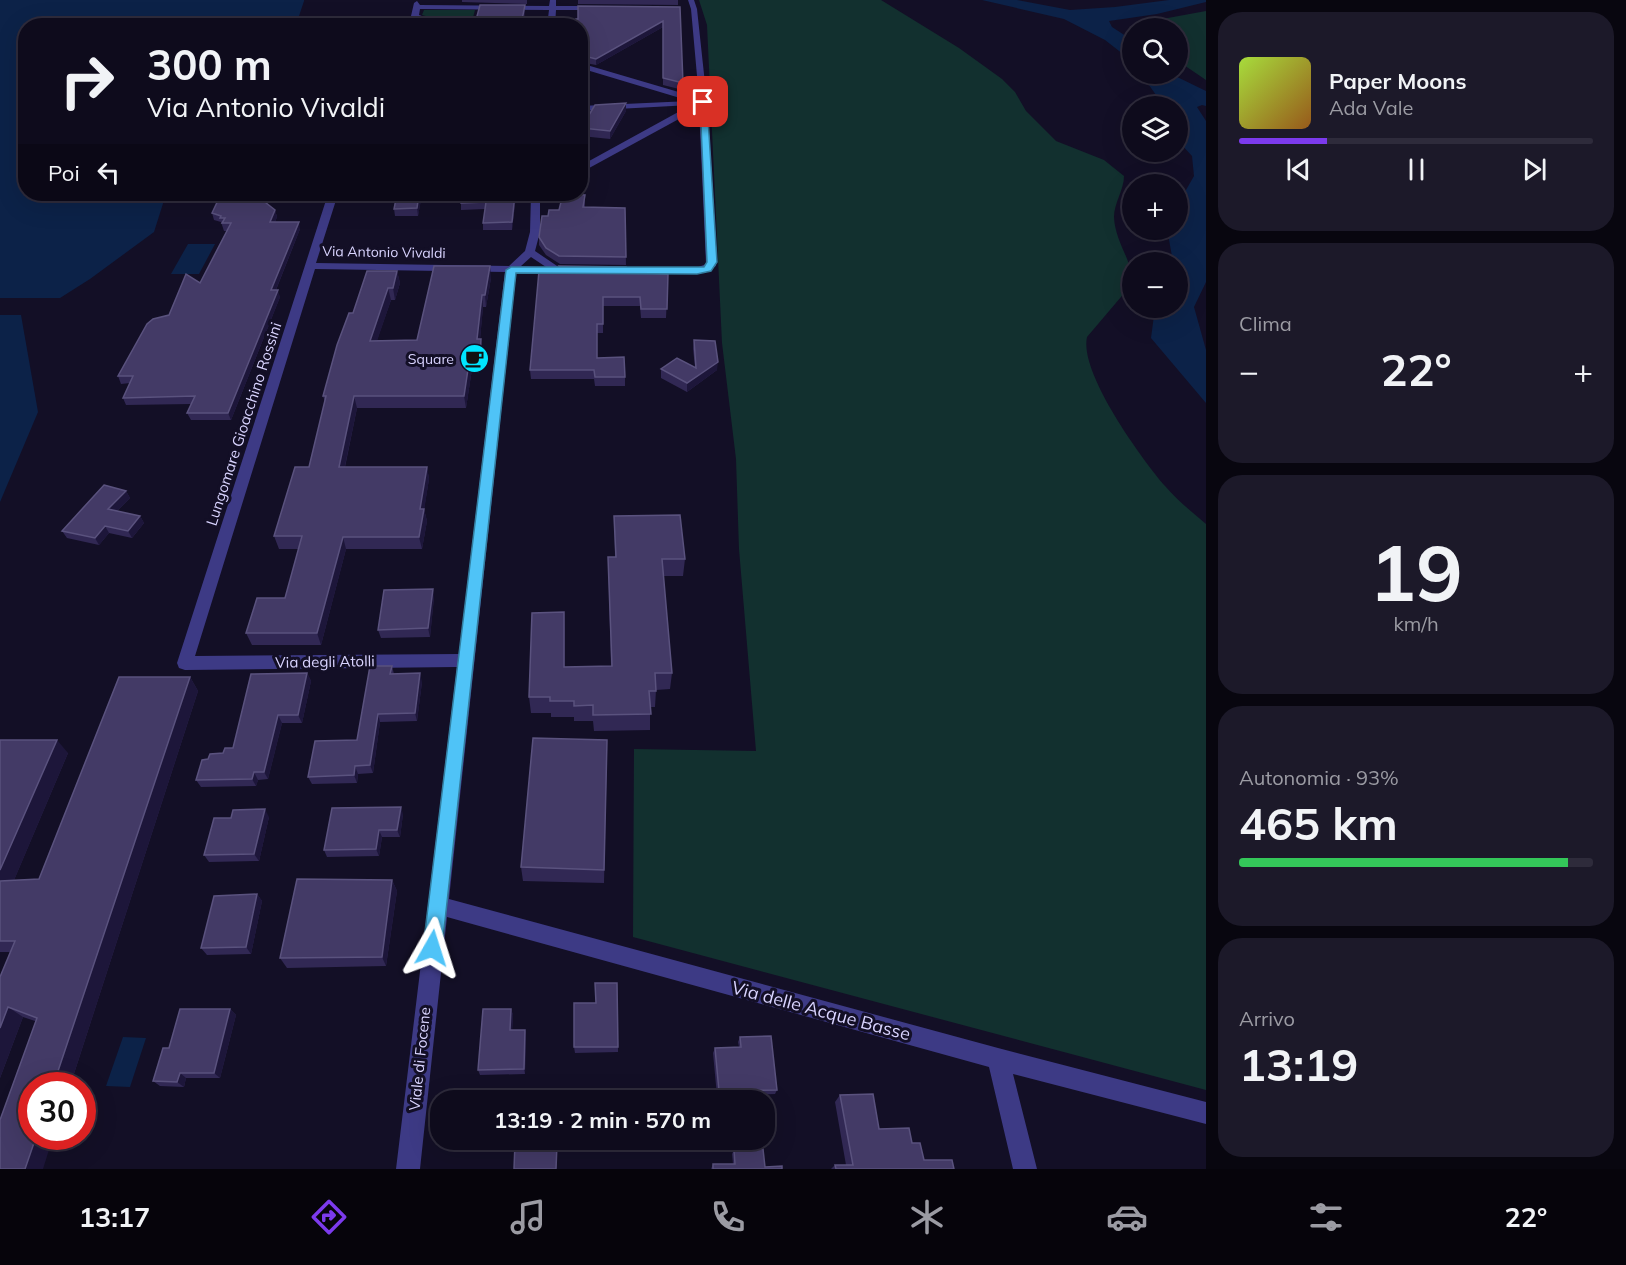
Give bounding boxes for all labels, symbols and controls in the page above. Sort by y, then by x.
map controls [1122,18,1188,318]
button: search [1122,18,1188,84]
text: 300 m [147,38,272,91]
icon: right [48,42,126,120]
text: Paper Moons [1329,67,1467,95]
pin [677,76,728,127]
icon: arrive [686,85,719,118]
text: Via Antonio Vivaldi [147,90,385,124]
text: Ada Vale [1329,95,1413,120]
button: layers [1122,96,1188,162]
icon: previous [1282,153,1315,186]
icon: pause [1400,153,1433,186]
icon: next [1518,153,1551,186]
icon: left [92,156,125,189]
text: Poi [48,159,80,187]
button: + [1122,174,1188,240]
street label: Via Antonio Vivaldi [322,242,446,262]
button: − [1122,252,1188,318]
text: Clima [1239,311,1292,336]
street label: Lungomare Gioacchino Rossini [202,320,285,528]
text: 22° [1380,341,1452,397]
cafe icon: Square [459,343,491,375]
place label: Square [408,350,454,368]
text: − [1239,350,1259,391]
text: + [1573,350,1593,391]
text: 19 [1369,523,1463,621]
text: km/h [1393,611,1439,636]
street label: Via degli Atolli [275,651,375,672]
text: Autonomia · 93% [1239,765,1399,790]
text: 465 km [1239,795,1398,851]
position arrow [400,916,464,980]
street label: Via delle Acque Basse [729,976,913,1045]
street label: Viale di Focene [405,1006,434,1112]
text: Arrivo [1239,1006,1295,1031]
text: 13:19 [1239,1036,1358,1092]
speed limit sign: 30 [18,1072,96,1150]
text: 13:19 · 2 min · 570 m [494,1106,711,1134]
icon: directions [308,1196,350,1238]
icon: music [507,1196,549,1238]
icon: phone [707,1196,749,1238]
icon: climate [906,1196,948,1238]
icon: car [1106,1196,1148,1238]
icon: filters [1305,1196,1347,1238]
text: 13:17 [79,1200,150,1234]
text: 22° [1505,1200,1547,1234]

